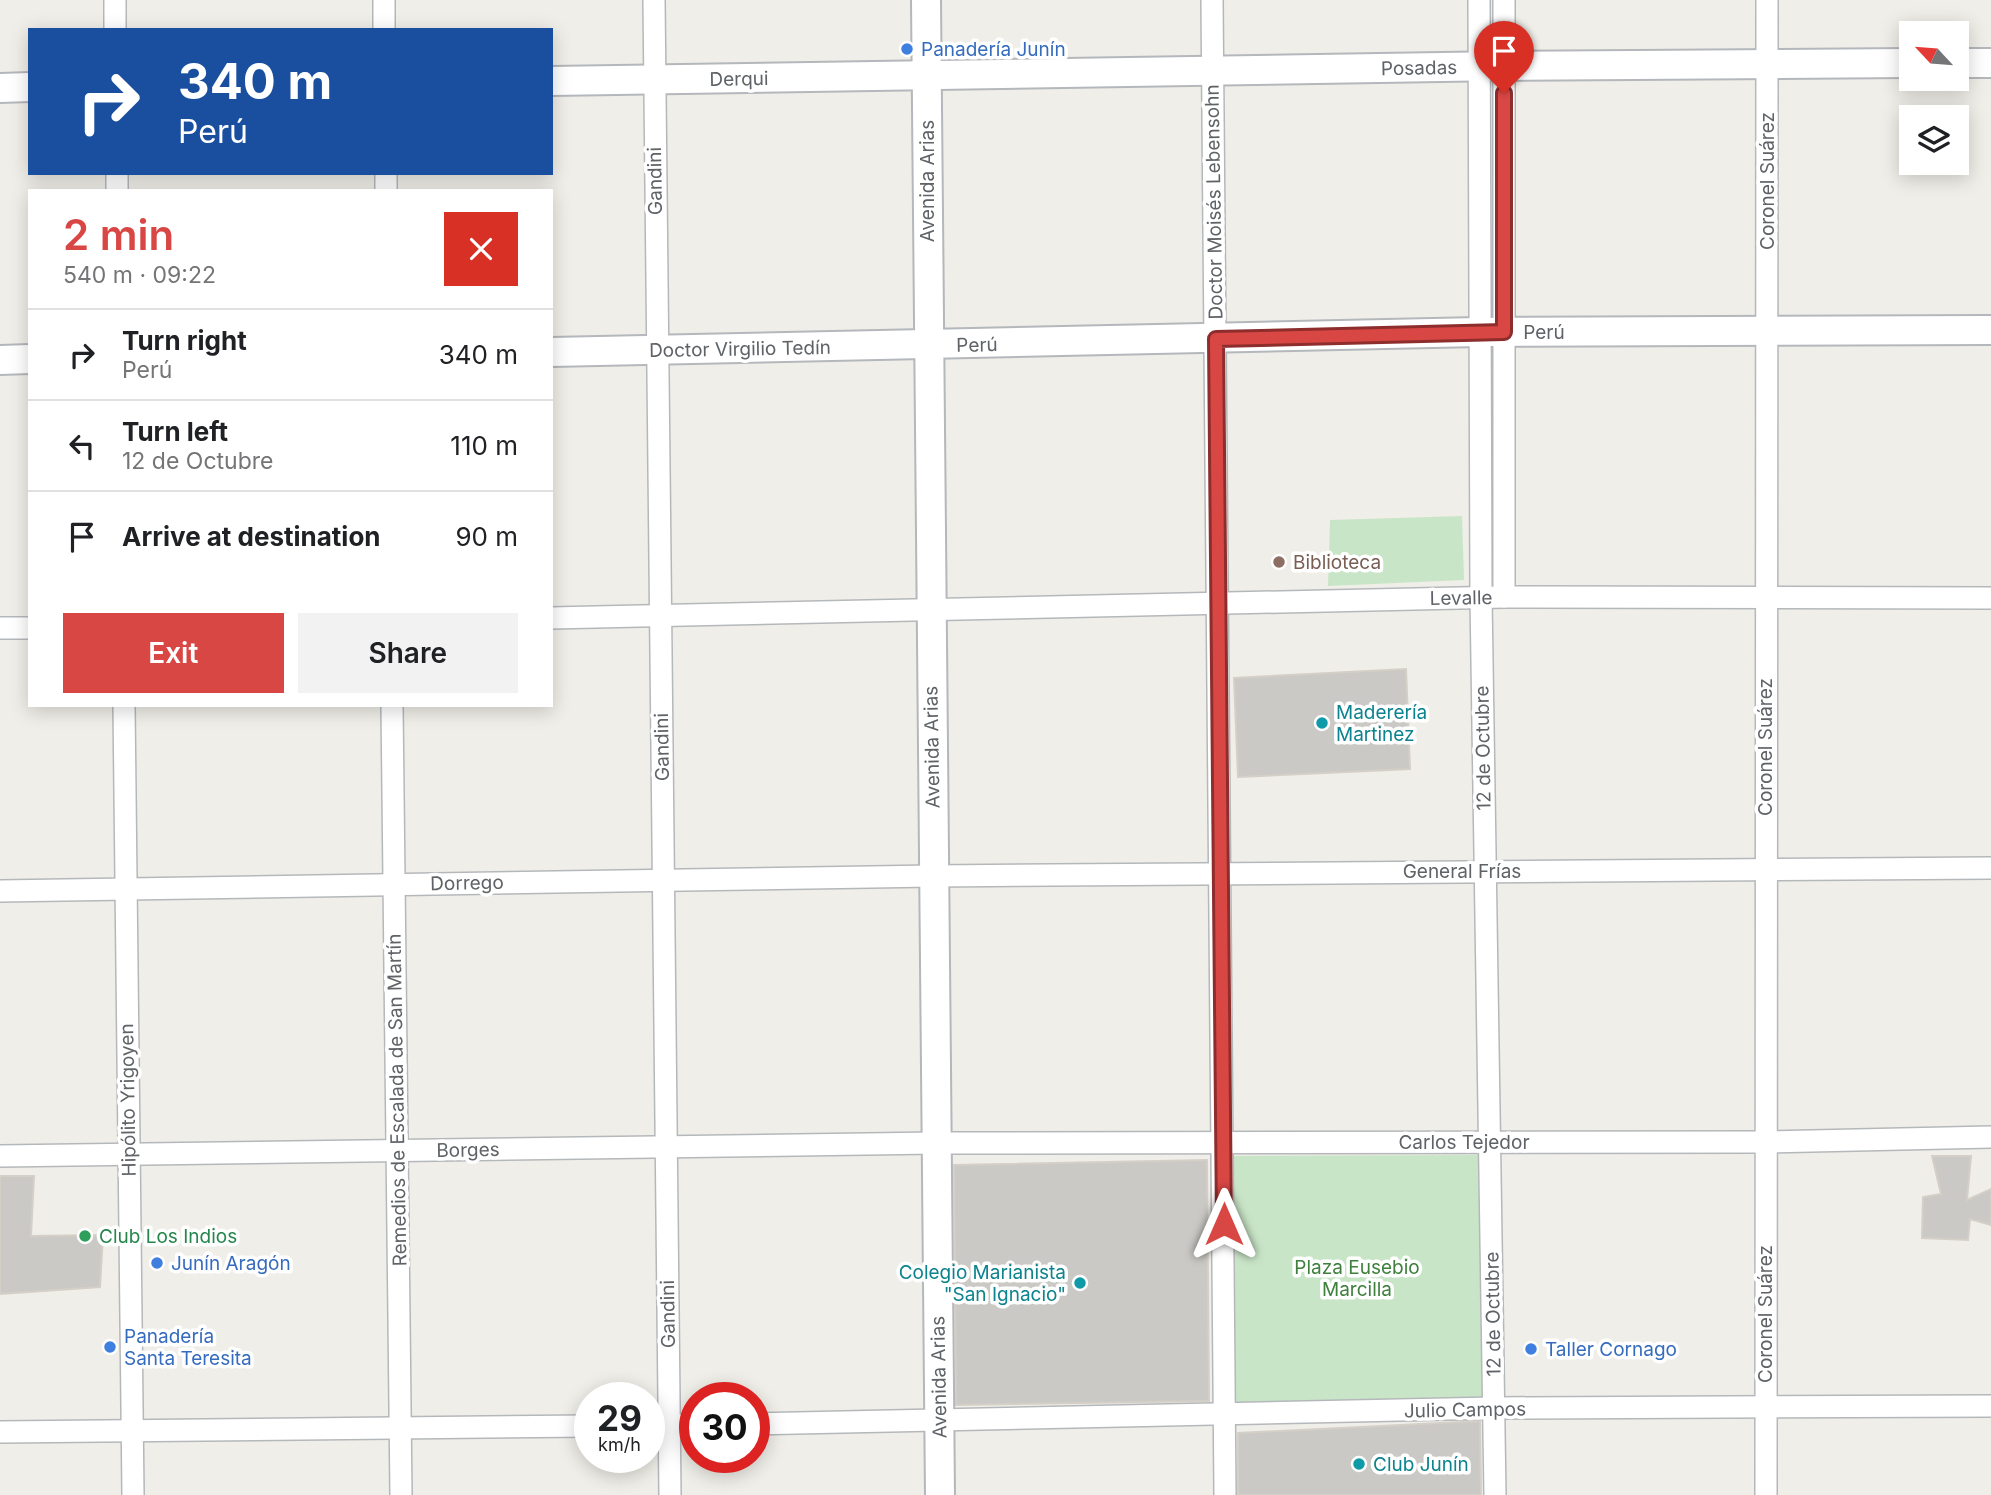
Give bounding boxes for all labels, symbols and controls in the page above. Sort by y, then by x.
pin [1474,21,1534,93]
north arrow [1899,21,1969,91]
map controls [1899,21,1969,175]
icon: arrive [1485,32,1523,70]
place label: Panadería Junín [921,38,1066,61]
marker: Panadería Junín [899,41,915,57]
text: 340 m [178,52,332,111]
icon: right [63,56,154,147]
street label: Posadas [1381,56,1457,80]
street label: Derqui [709,67,769,91]
street label: Doctor Moisés Lebensohn [1200,84,1228,320]
button: layers [1899,105,1969,175]
text: Perú [178,112,248,151]
street label: Coronel Suárez [1756,112,1779,250]
street label: Avenida Arias [916,120,939,242]
street label: Gandini [643,147,667,215]
text: 2 min [63,209,174,260]
button: close [444,212,518,286]
text: 540 m · 09:22 [63,261,216,289]
street label: Perú [1523,321,1565,344]
text: Turn right [122,325,247,356]
street label: Perú [956,333,998,357]
icon: right [63,336,101,374]
street label: Doctor Virgilio Tedín [649,336,831,362]
text: 340 m [439,339,518,370]
text: Perú [122,356,172,384]
text: Turn left [122,416,228,447]
icon: left [63,427,101,465]
text: 110 m [450,430,518,461]
text: 12 de Octubre [122,447,273,475]
icon: arrive [63,518,101,556]
text: Arrive at destination [122,521,381,552]
text: 90 m [455,521,518,552]
place label: Biblioteca [1293,551,1381,574]
marker: Biblioteca [1271,554,1287,570]
street label: Levalle [1429,586,1493,610]
button: Exit [63,613,284,693]
button: Share [298,613,518,693]
street label: Coronel Suárez [1754,678,1777,816]
street label: 12 de Octubre [1470,685,1496,811]
street label: Avenida Arias [919,686,945,808]
place label: Maderería Martinez [1336,701,1427,746]
street label: Gandini [650,713,674,781]
marker: Maderería Martinez [1314,715,1330,731]
street label: General Frías [1403,860,1521,883]
street label: Dorrego [430,871,504,895]
street label: Remedios de Escalada de San Martín [383,933,411,1267]
street label: Hipólito Yrigoyen [115,1023,141,1177]
street label: Carlos Tejedor [1398,1131,1530,1154]
street label: Borges [436,1138,500,1162]
position arrow [1187,1187,1261,1261]
place label: Club Los Indios [99,1225,237,1248]
marker: Club Los Indios [77,1228,93,1244]
street label: Coronel Suárez [1754,1245,1777,1383]
street label: 12 de Octubre [1480,1251,1506,1377]
place label: Junín Aragón [171,1252,291,1275]
marker: Junín Aragón [149,1255,165,1271]
park label: Plaza Eusebio Marcilla [1294,1256,1420,1301]
place label: Colegio Marianista "San Ignacio" [899,1261,1066,1306]
marker: Colegio Marianista "San Ignacio" [1072,1275,1088,1291]
street label: Gandini [656,1280,680,1348]
street label: Avenida Arias [926,1316,952,1438]
place label: Panadería Santa Teresita [124,1325,252,1370]
place label: Taller Cornago [1545,1338,1677,1361]
marker: Panadería Santa Teresita [102,1339,118,1355]
marker: Taller Cornago [1523,1341,1539,1357]
speed limit sign: 30 [679,1382,770,1473]
text: 29 [597,1397,642,1439]
street label: Julio Campos [1404,1397,1526,1423]
text: km/h [598,1434,641,1455]
place label: Club Junín [1373,1453,1469,1476]
marker: Club Junín [1351,1456,1367,1472]

